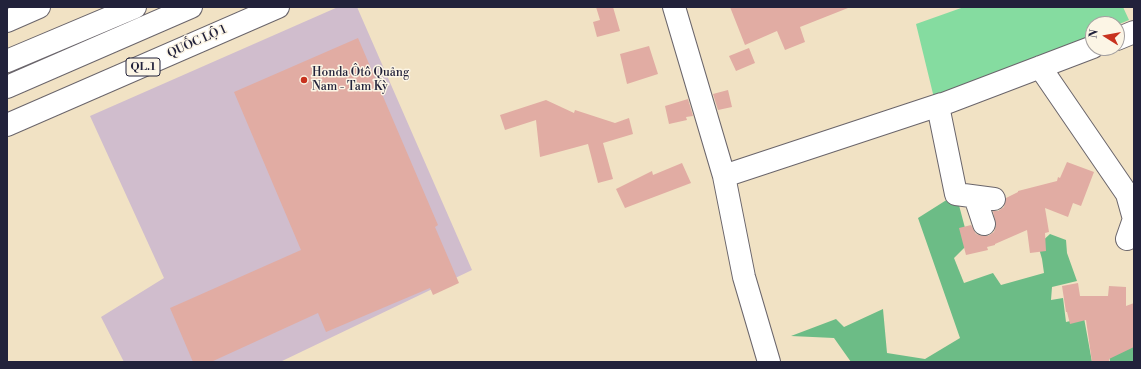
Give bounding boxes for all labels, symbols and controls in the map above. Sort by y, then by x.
north arrow [1085,16,1125,56]
street label: QUỐC LỘ 1 [165,23,229,61]
text: N [1086,28,1102,40]
road number: QL.1 [126,58,160,76]
place label: Honda Ôtô Quảng Nam - Tam Kỳ [312,66,409,94]
marker: Honda Ôtô Quảng Nam - Tam Kỳ [299,75,309,85]

